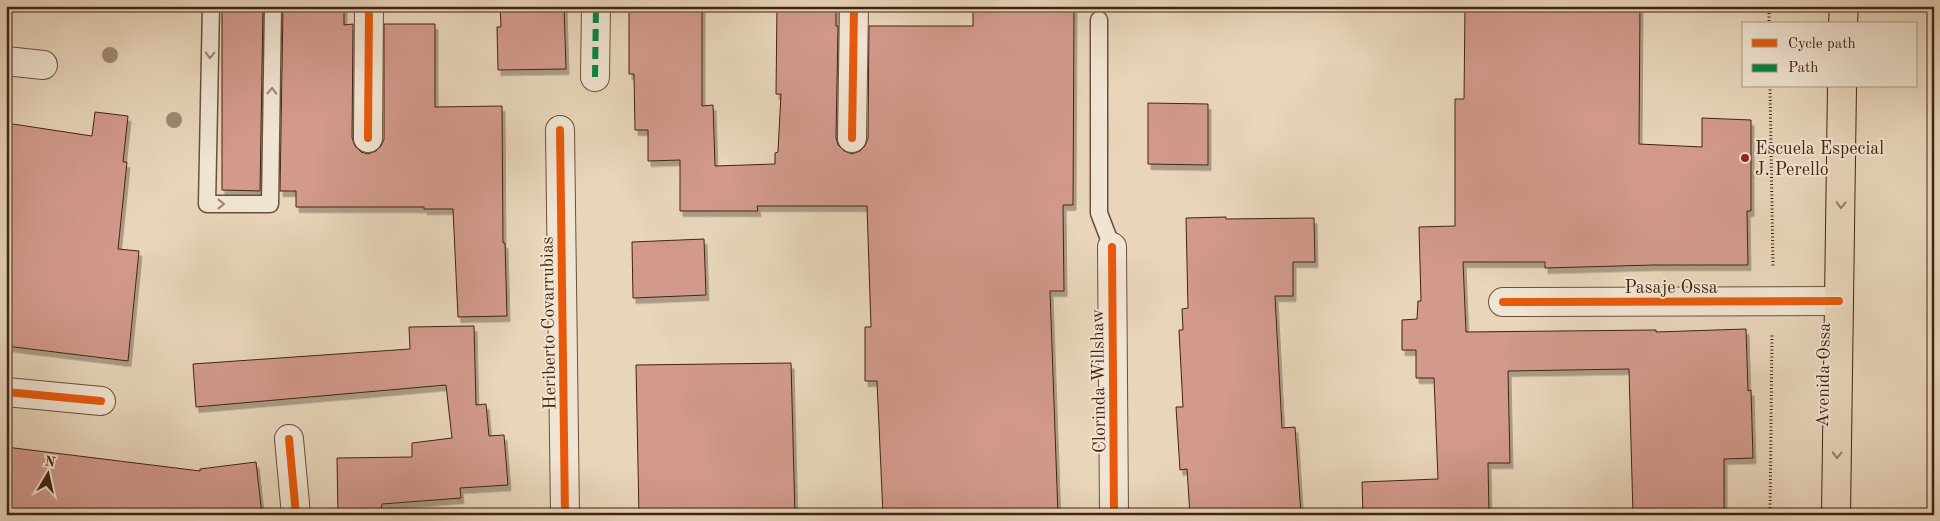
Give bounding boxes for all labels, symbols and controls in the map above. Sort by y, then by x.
legend [1742,22,1918,88]
text: Cycle path [1788,37,1856,52]
one-way arrow [205,52,215,59]
text: Path [1788,61,1818,76]
one-way arrow [267,87,277,94]
place label: Escuela Especial J. Perello [1755,140,1884,179]
marker: Escuela Especial J. Perello [1739,152,1751,164]
one-way arrow [218,199,225,209]
one-way arrow [1836,202,1846,209]
street label: Heriberto Covarrubias [538,236,560,410]
street label: Pasaje Ossa [1624,279,1718,297]
street label: Clorinda Willshaw [1089,309,1109,453]
street label: Avenida Ossa [1814,322,1834,427]
north arrow [22,448,72,498]
one-way arrow [1832,452,1842,459]
text: N [43,454,57,470]

